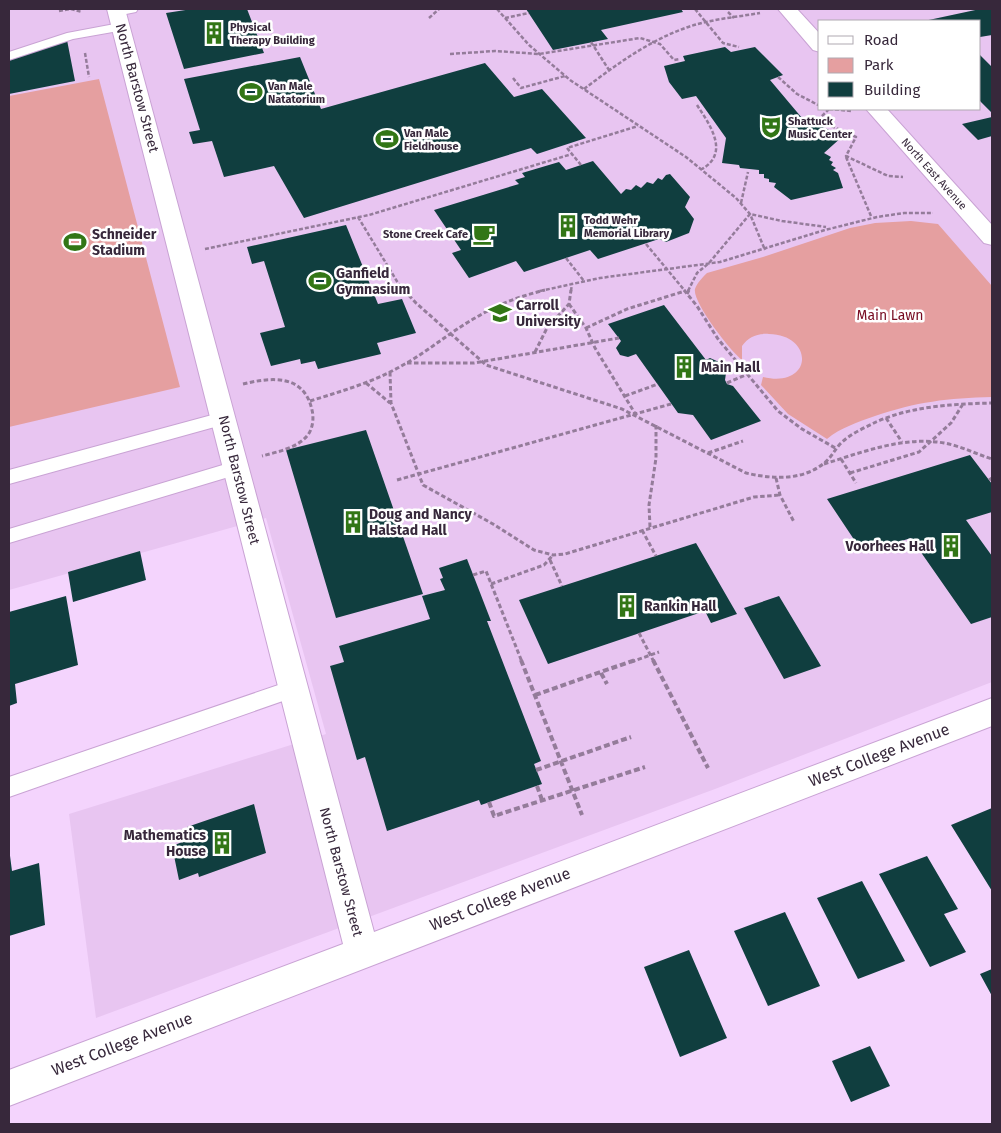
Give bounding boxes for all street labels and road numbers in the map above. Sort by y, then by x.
street label: North Barstow Street [112,22,163,155]
street label: North East Avenue [898,136,970,212]
street label: North Barstow Street [215,414,264,547]
street label: West College Avenue [806,719,952,791]
street label: North Barstow Street [316,806,367,939]
street label: West College Avenue [427,863,573,935]
street label: West College Avenue [49,1008,195,1080]

